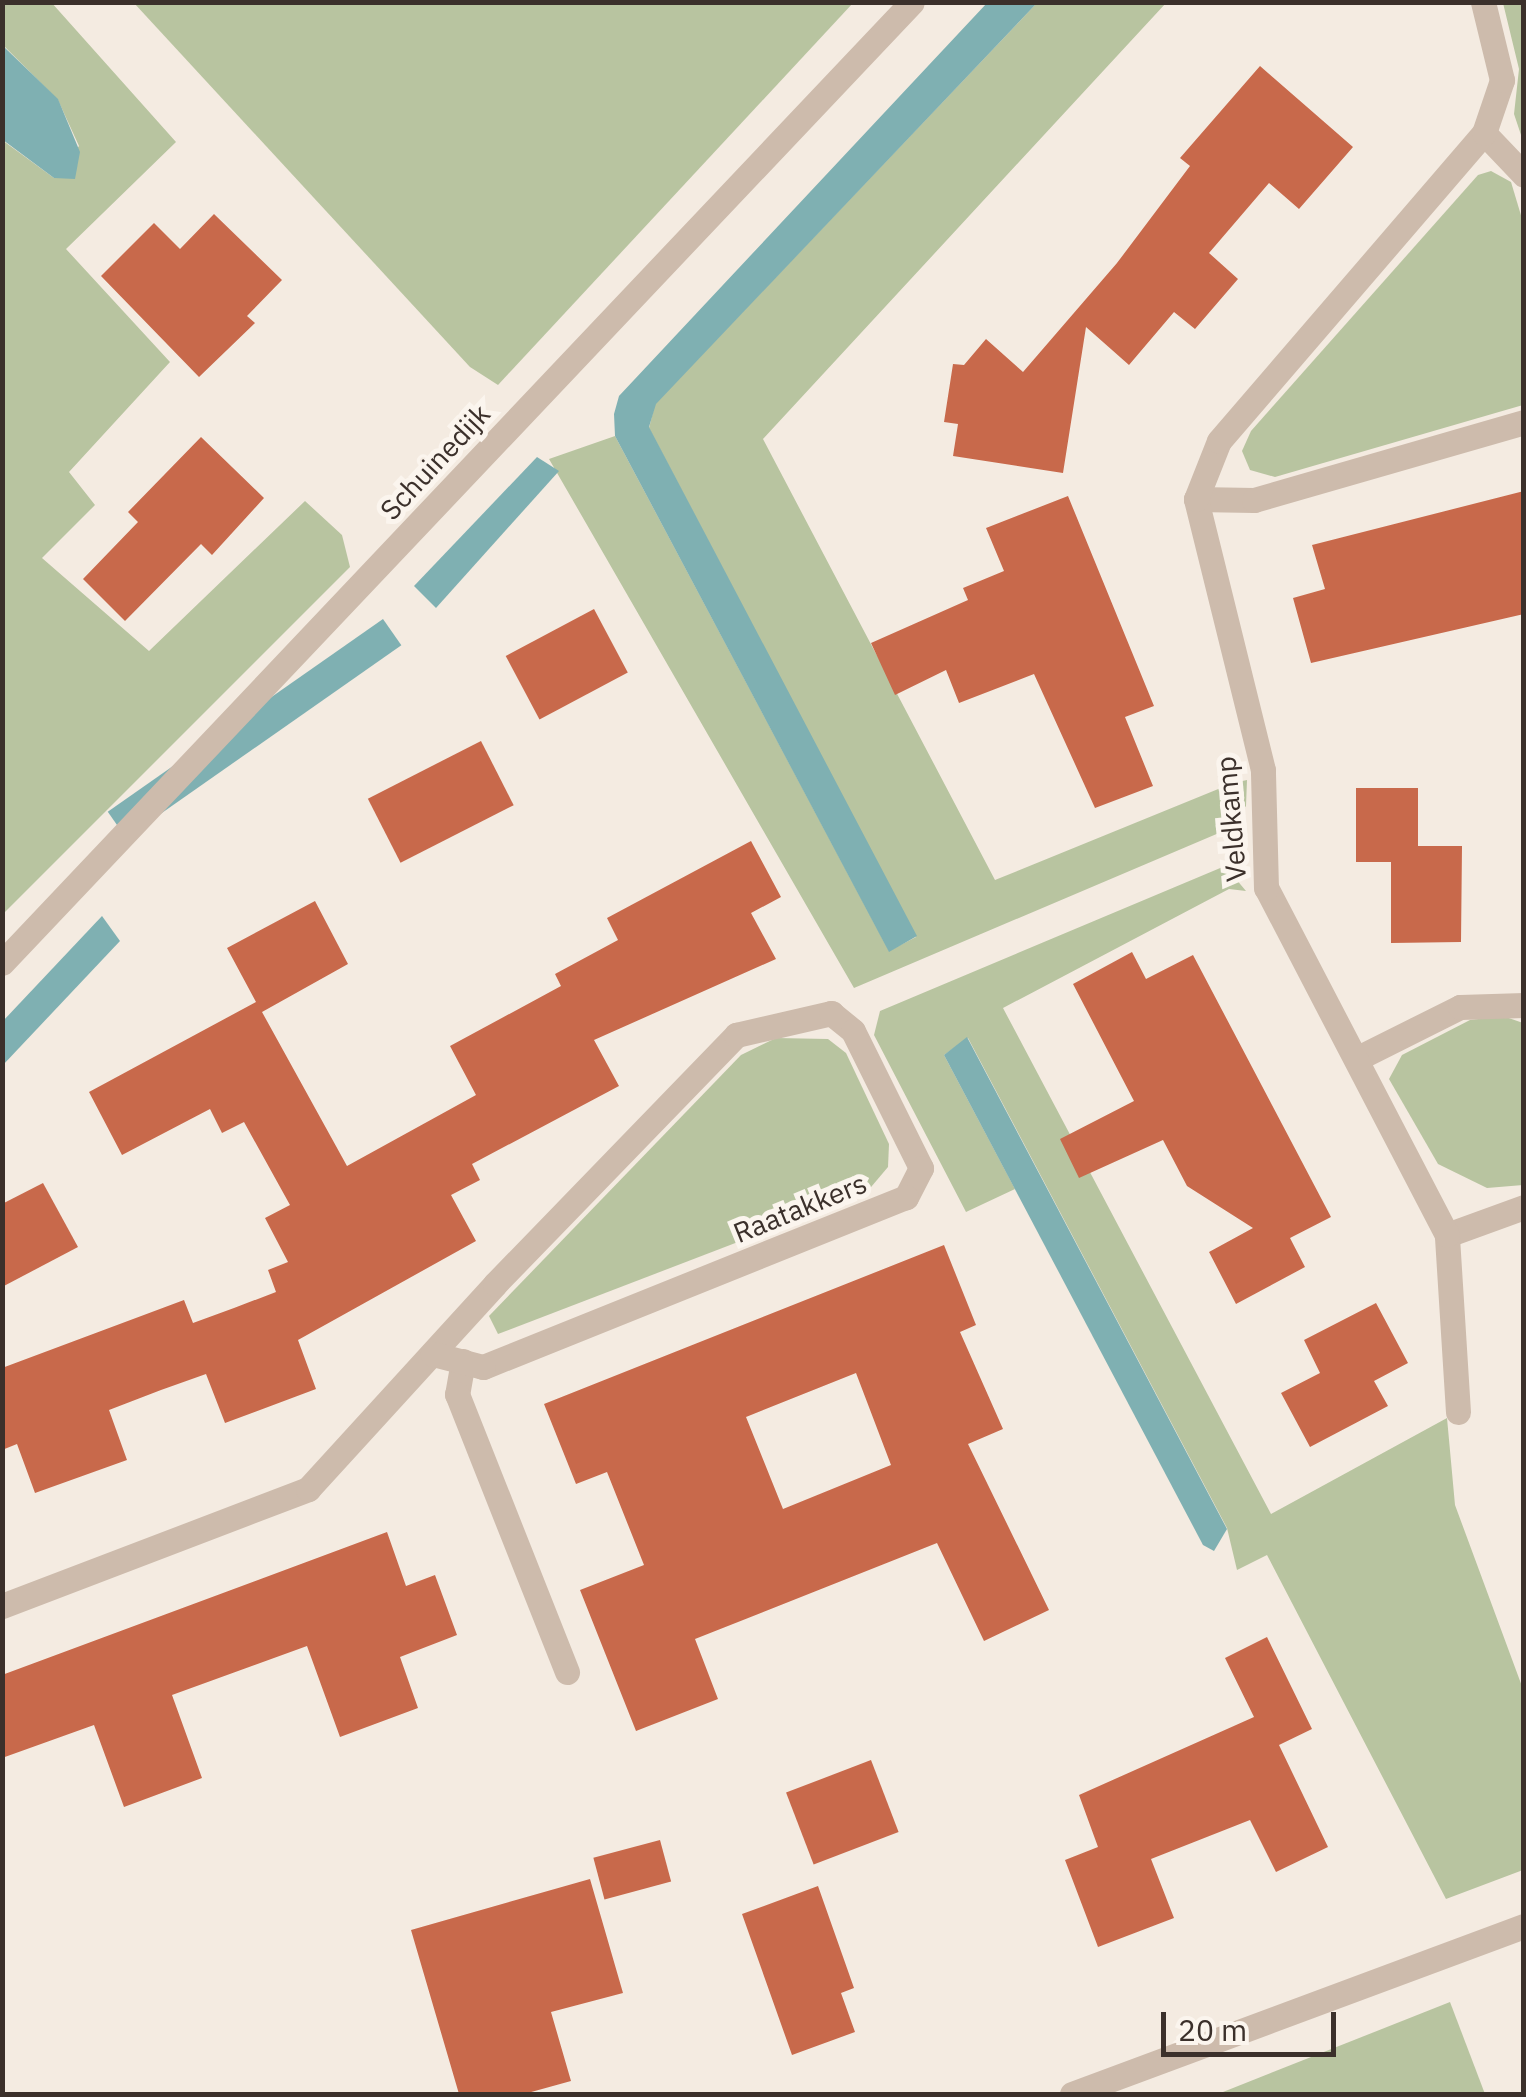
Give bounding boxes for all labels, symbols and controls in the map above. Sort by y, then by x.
street label: Schuinedijk [373,397,497,527]
street label: Veldkamp [1209,755,1253,883]
street label: Raatakkers [729,1166,871,1250]
scale bar [1166,1992,1341,2054]
text: 20 m [1178,2010,1247,2049]

